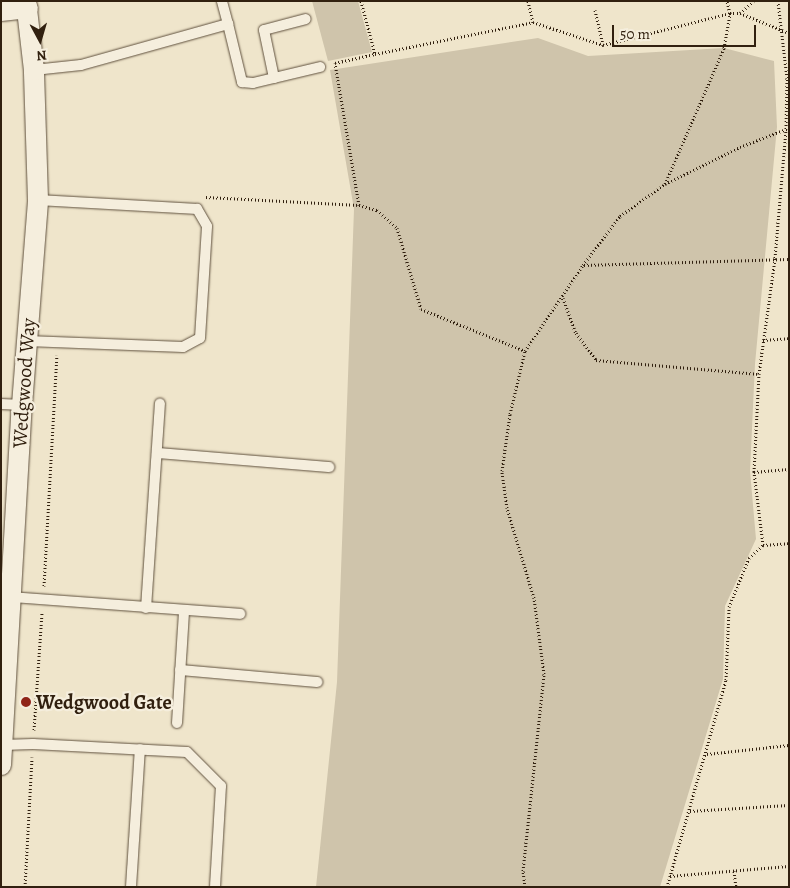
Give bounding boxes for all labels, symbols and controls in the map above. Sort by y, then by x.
north arrow [15,15,65,65]
scale bar [615,15,759,47]
text: 50 m [620,24,650,44]
text: N [36,45,48,65]
street label: Wedgwood Way [7,317,41,449]
place label: Wedgwood Gate [36,690,172,714]
marker: Wedgwood Gate [20,696,32,708]

